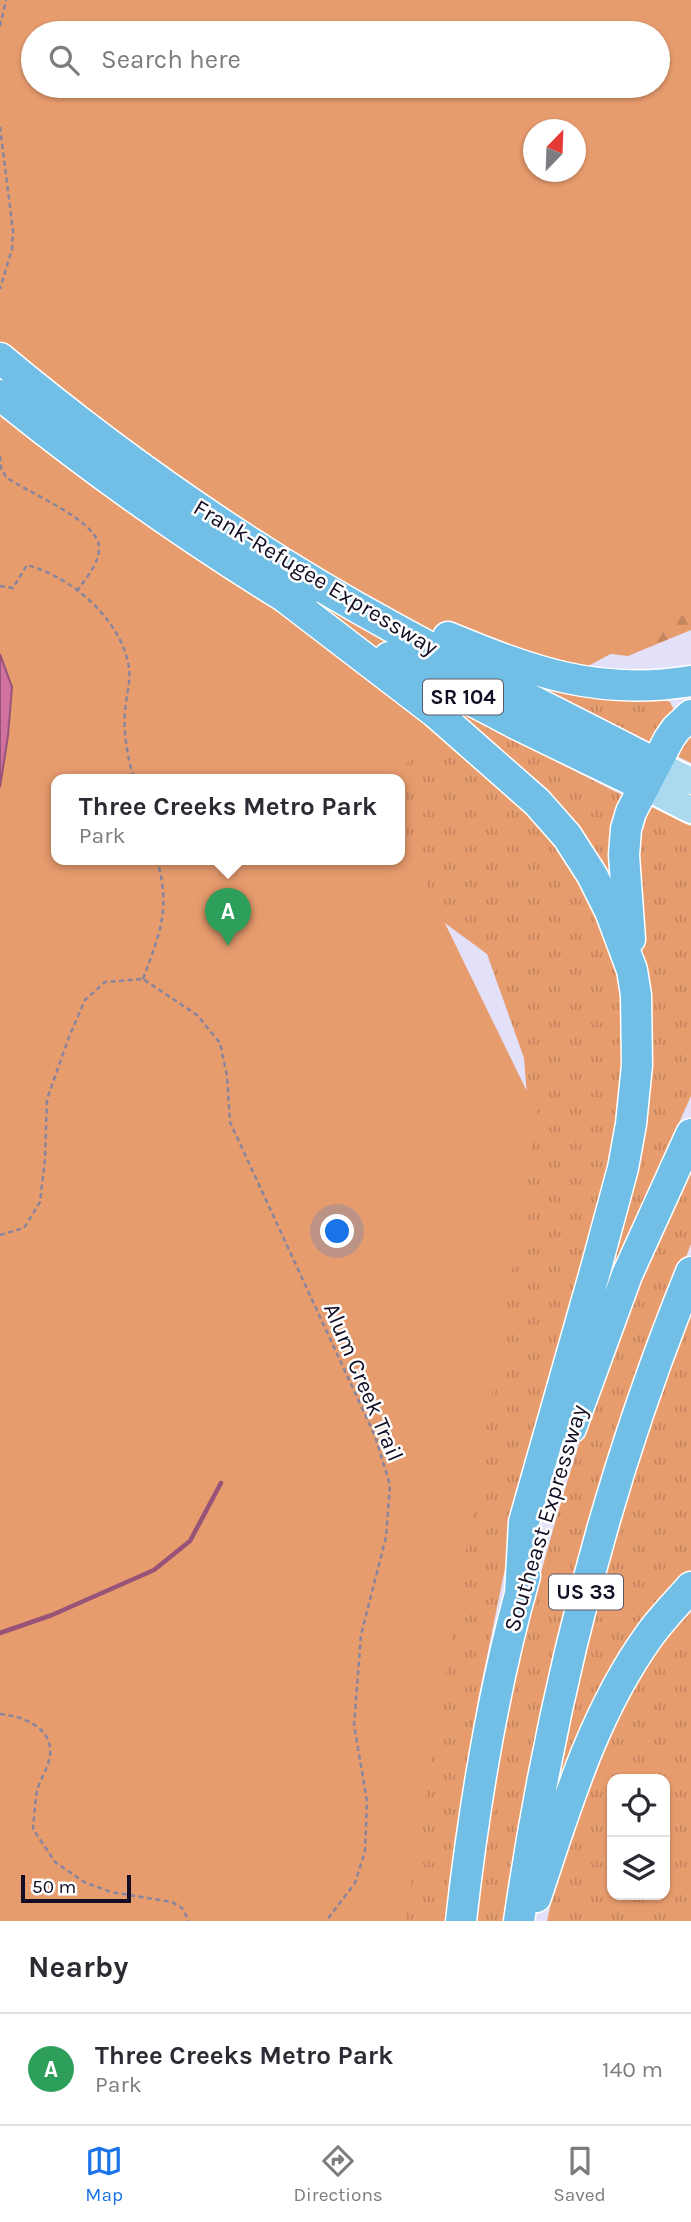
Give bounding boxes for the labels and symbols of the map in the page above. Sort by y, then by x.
north arrow [523,119,586,182]
street label: Frank-Refugee Expressway [189,494,443,661]
road number: SR 104 [423,680,503,714]
pin: A [205,888,251,946]
your location [320,1214,354,1248]
street label: Alum Creek Trail [318,1299,409,1465]
street label: Southeast Expressway [498,1401,593,1635]
road number: US 33 [549,1574,623,1610]
scale bar [21,1872,131,1904]

